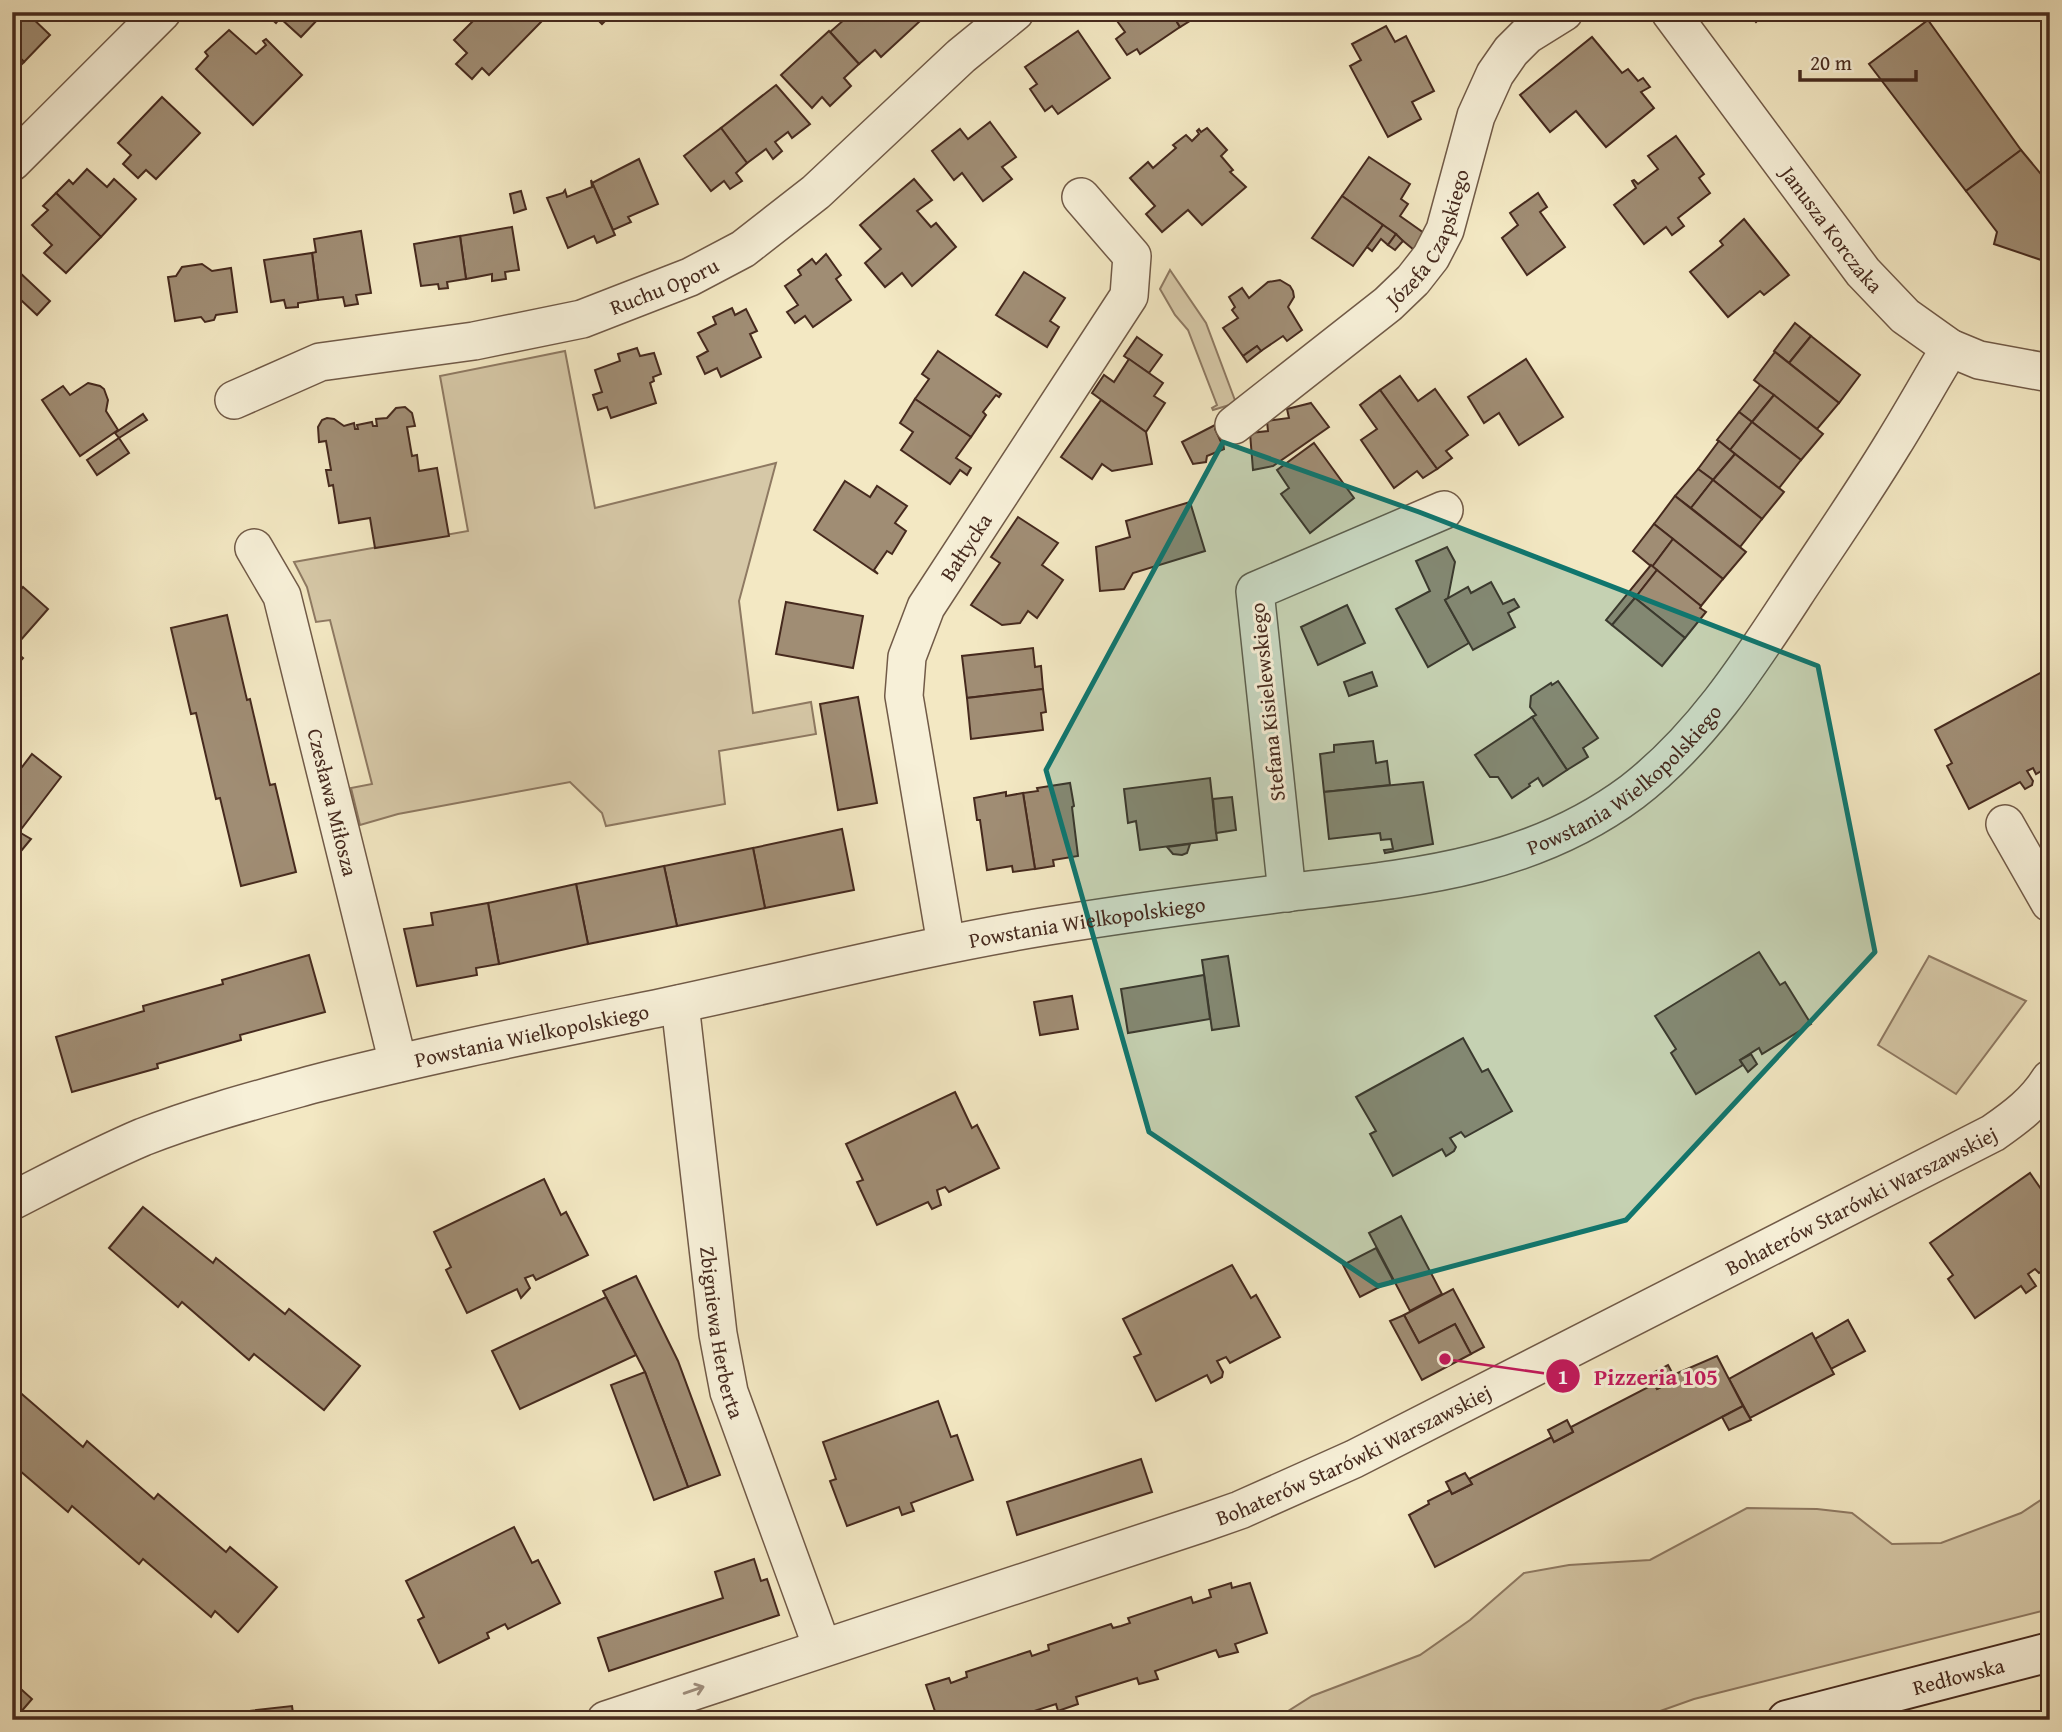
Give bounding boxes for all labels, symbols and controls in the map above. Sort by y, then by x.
scale bar [1800,38,1915,82]
text: 20 m [1810,47,1852,78]
street label: Janusza Korczaka [1772,157,1890,300]
street label: Józefa Czapskiego [1376,165,1476,316]
street label: Ruchu Oporu [605,249,724,322]
street label: Bałtycka [932,507,999,587]
street label: Stefana Kisielewskiego [1241,601,1293,803]
street label: Powstania Wielkopolskiego [1522,697,1729,862]
street label: Czesława Miłosza [300,725,366,879]
street label: Powstania Wielkopolskiego [966,888,1207,955]
street label: Powstania Wielkopolskiego [411,995,652,1075]
street label: Bohaterów Starówki Warszawskiej [1720,1118,2003,1283]
street label: Zbigniewa Herberta [692,1244,753,1423]
callout: Pizzeria 105 [1545,1354,1732,1398]
text: Pizzeria 105 [1594,1360,1718,1393]
text: 1 [1558,1361,1568,1392]
street label: Bohaterów Starówki Warszawskiej [1211,1376,1497,1533]
street label: Redłowska [1909,1649,2008,1702]
one-way arrow [683,1683,705,1696]

